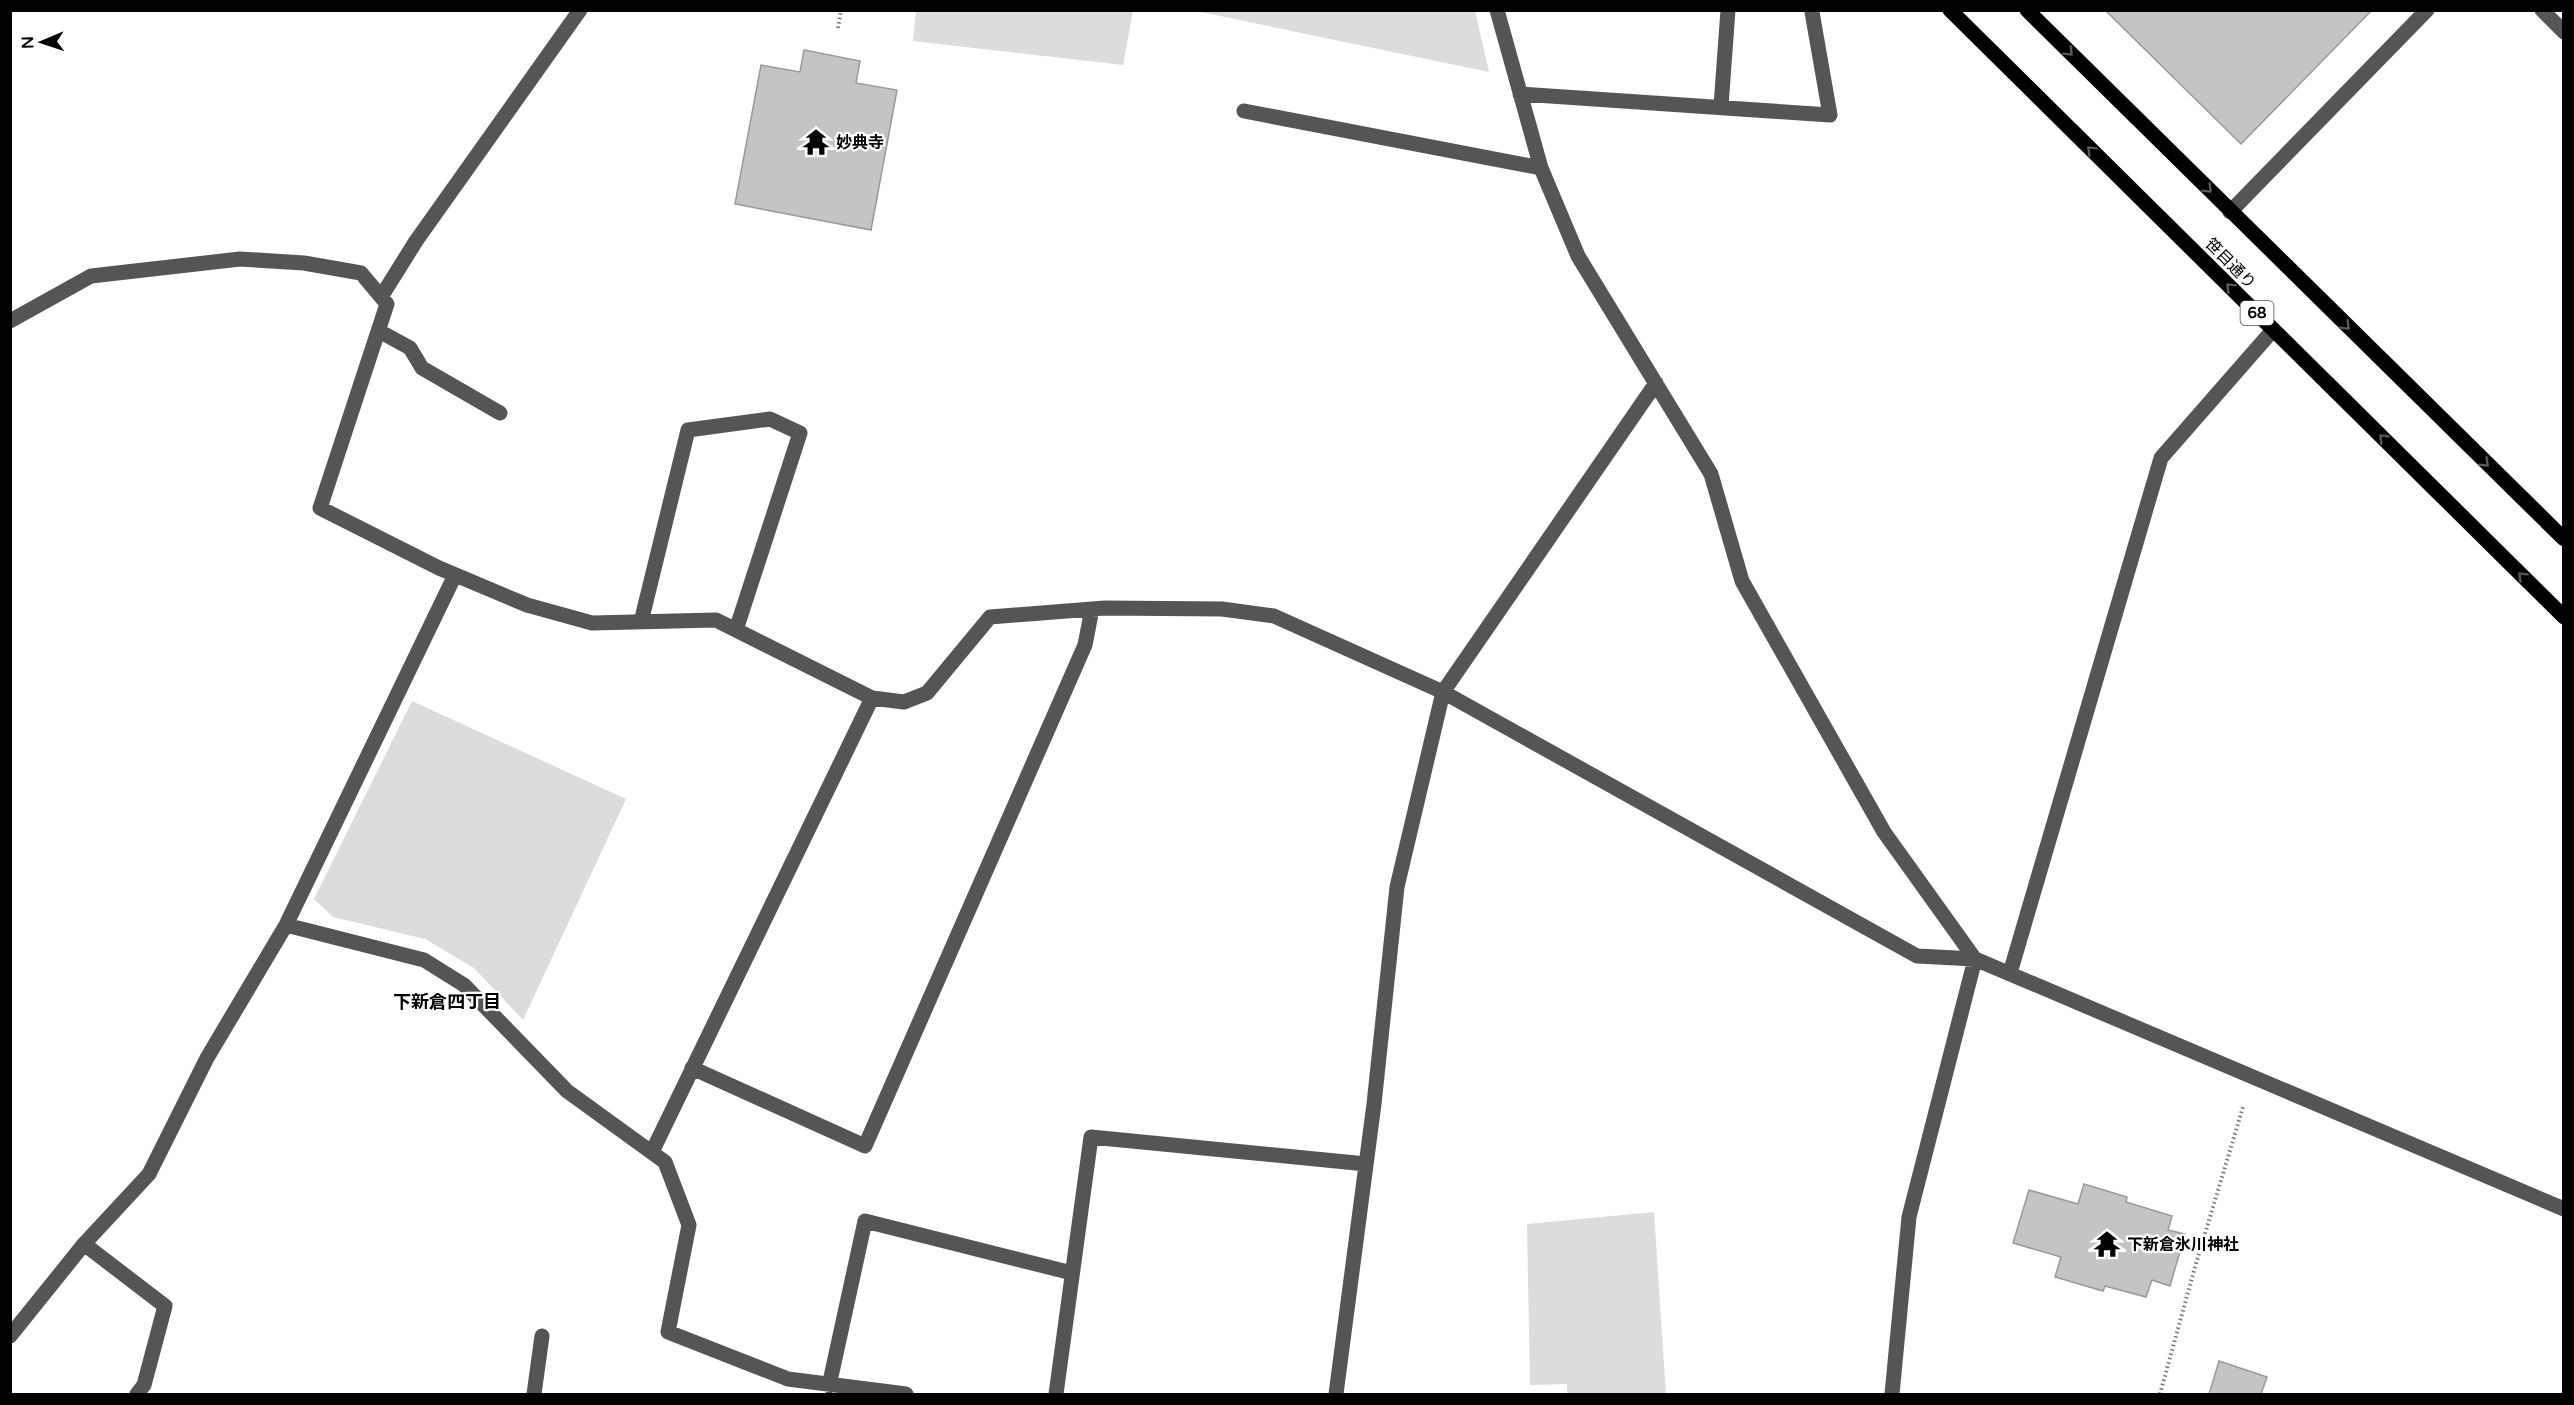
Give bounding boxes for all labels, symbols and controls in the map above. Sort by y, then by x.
north arrow [12,12,72,72]
text: N [18,36,38,49]
one-way arrow [2061,44,2072,55]
temple icon: 妙典寺 [801,127,831,157]
place label: 妙典寺 [836,133,884,153]
one-way arrow [2087,146,2098,157]
one-way arrow [2200,181,2211,192]
street label: 笹目通り [2201,234,2260,293]
one-way arrow [2226,283,2237,294]
road number: 68 [2240,301,2274,325]
one-way arrow [2339,318,2350,329]
one-way arrow [2380,435,2391,446]
one-way arrow [2478,455,2489,466]
one-way arrow [2518,572,2529,583]
district label: 下新倉四丁目 [393,991,501,1013]
temple icon: 下新倉氷川神社 [2092,1229,2122,1259]
place label: 下新倉氷川神社 [2127,1235,2239,1255]

